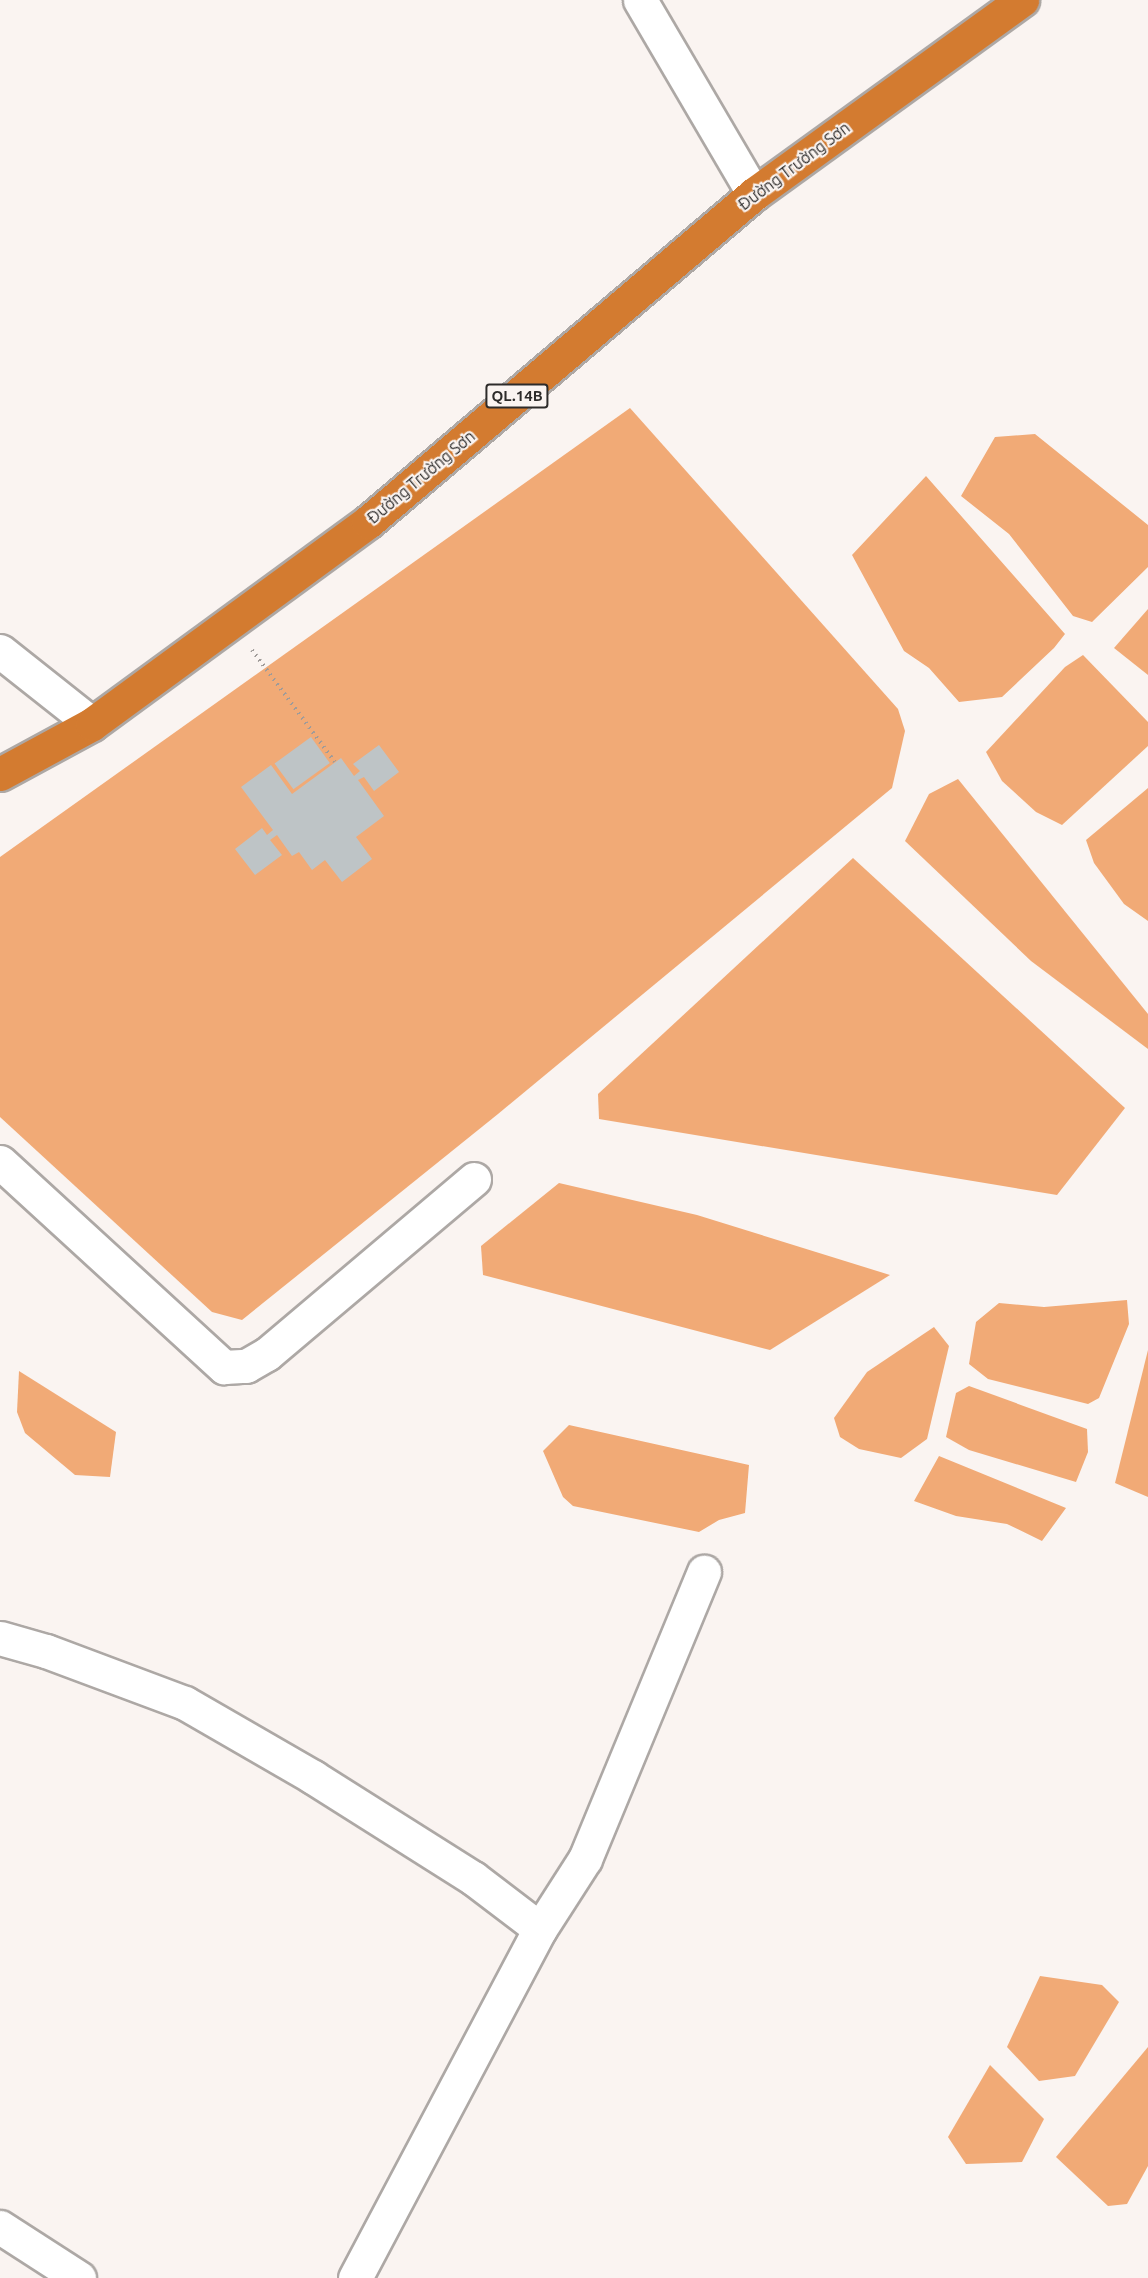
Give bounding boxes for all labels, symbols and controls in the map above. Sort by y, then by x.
street label: Đường Trường Sơn [734,118,854,214]
road number: QL.14B [484,384,550,408]
street label: Đường Trường Sơn [363,426,479,528]

